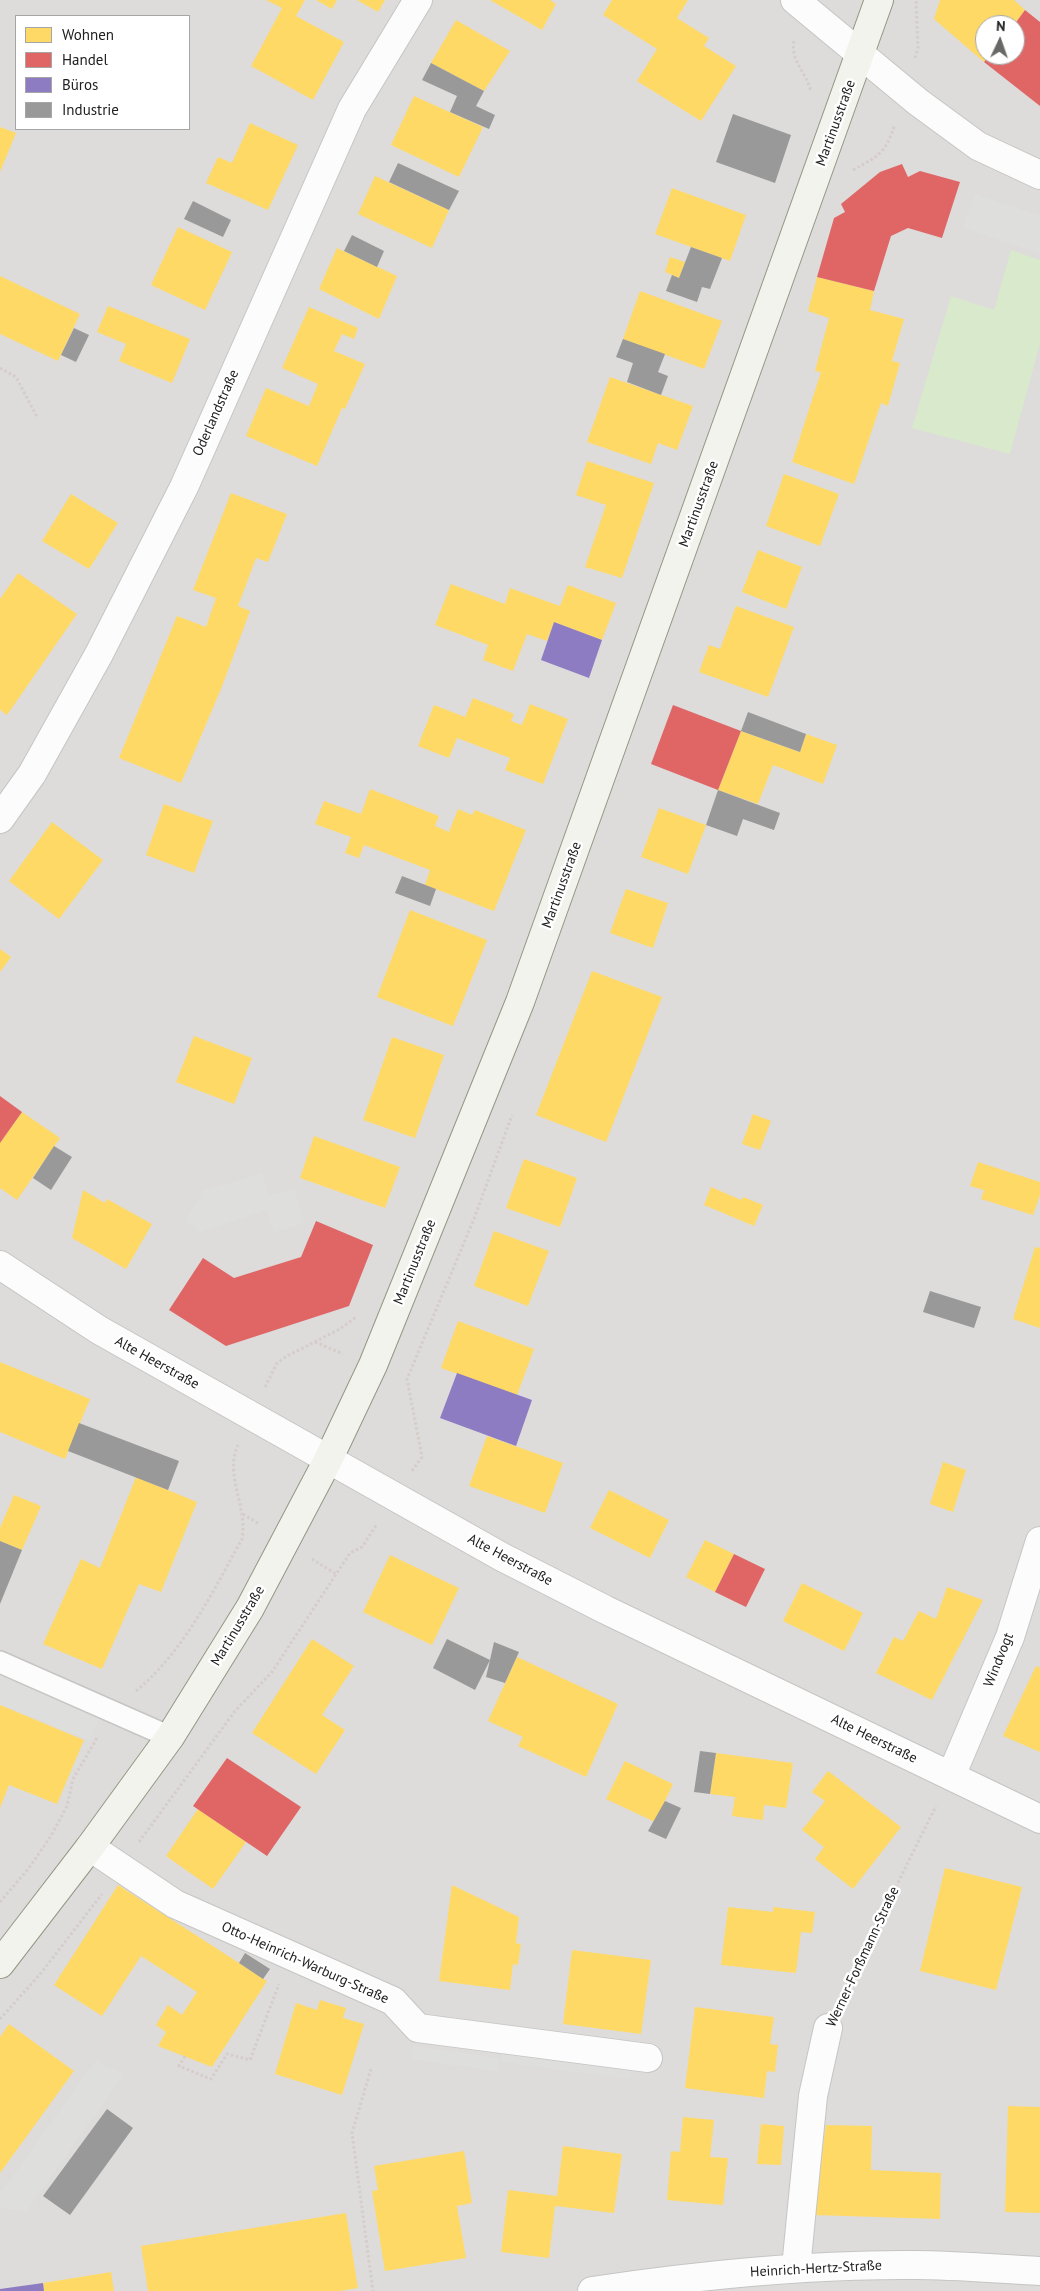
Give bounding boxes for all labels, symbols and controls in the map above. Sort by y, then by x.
legend [15,15,190,130]
north arrow [975,15,1025,65]
text: N [996,17,1006,35]
text: Wohnen [62,25,114,44]
text: Handel [62,50,108,69]
text: Büros [62,75,98,94]
street label: Martinusstraße [813,78,859,168]
text: Industrie [62,100,119,119]
street label: Oderlandstraße [189,367,243,459]
street label: Martinusstraße [676,459,722,549]
street label: Martinusstraße [539,840,585,930]
street label: Martinusstraße [390,1217,440,1307]
street label: Alte Heerstraße [112,1333,202,1393]
street label: Alte Heerstraße [465,1531,555,1589]
street label: Martinusstraße [207,1583,269,1669]
street label: Windvogt [981,1630,1017,1690]
street label: Alte Heerstraße [828,1711,920,1767]
street label: Werner-Forßmann-Straße [823,1884,903,2030]
street label: Otto-Heinrich-Warburg-Straße [219,1918,391,2008]
street label: Heinrich-Hertz-Straße [750,2257,882,2281]

